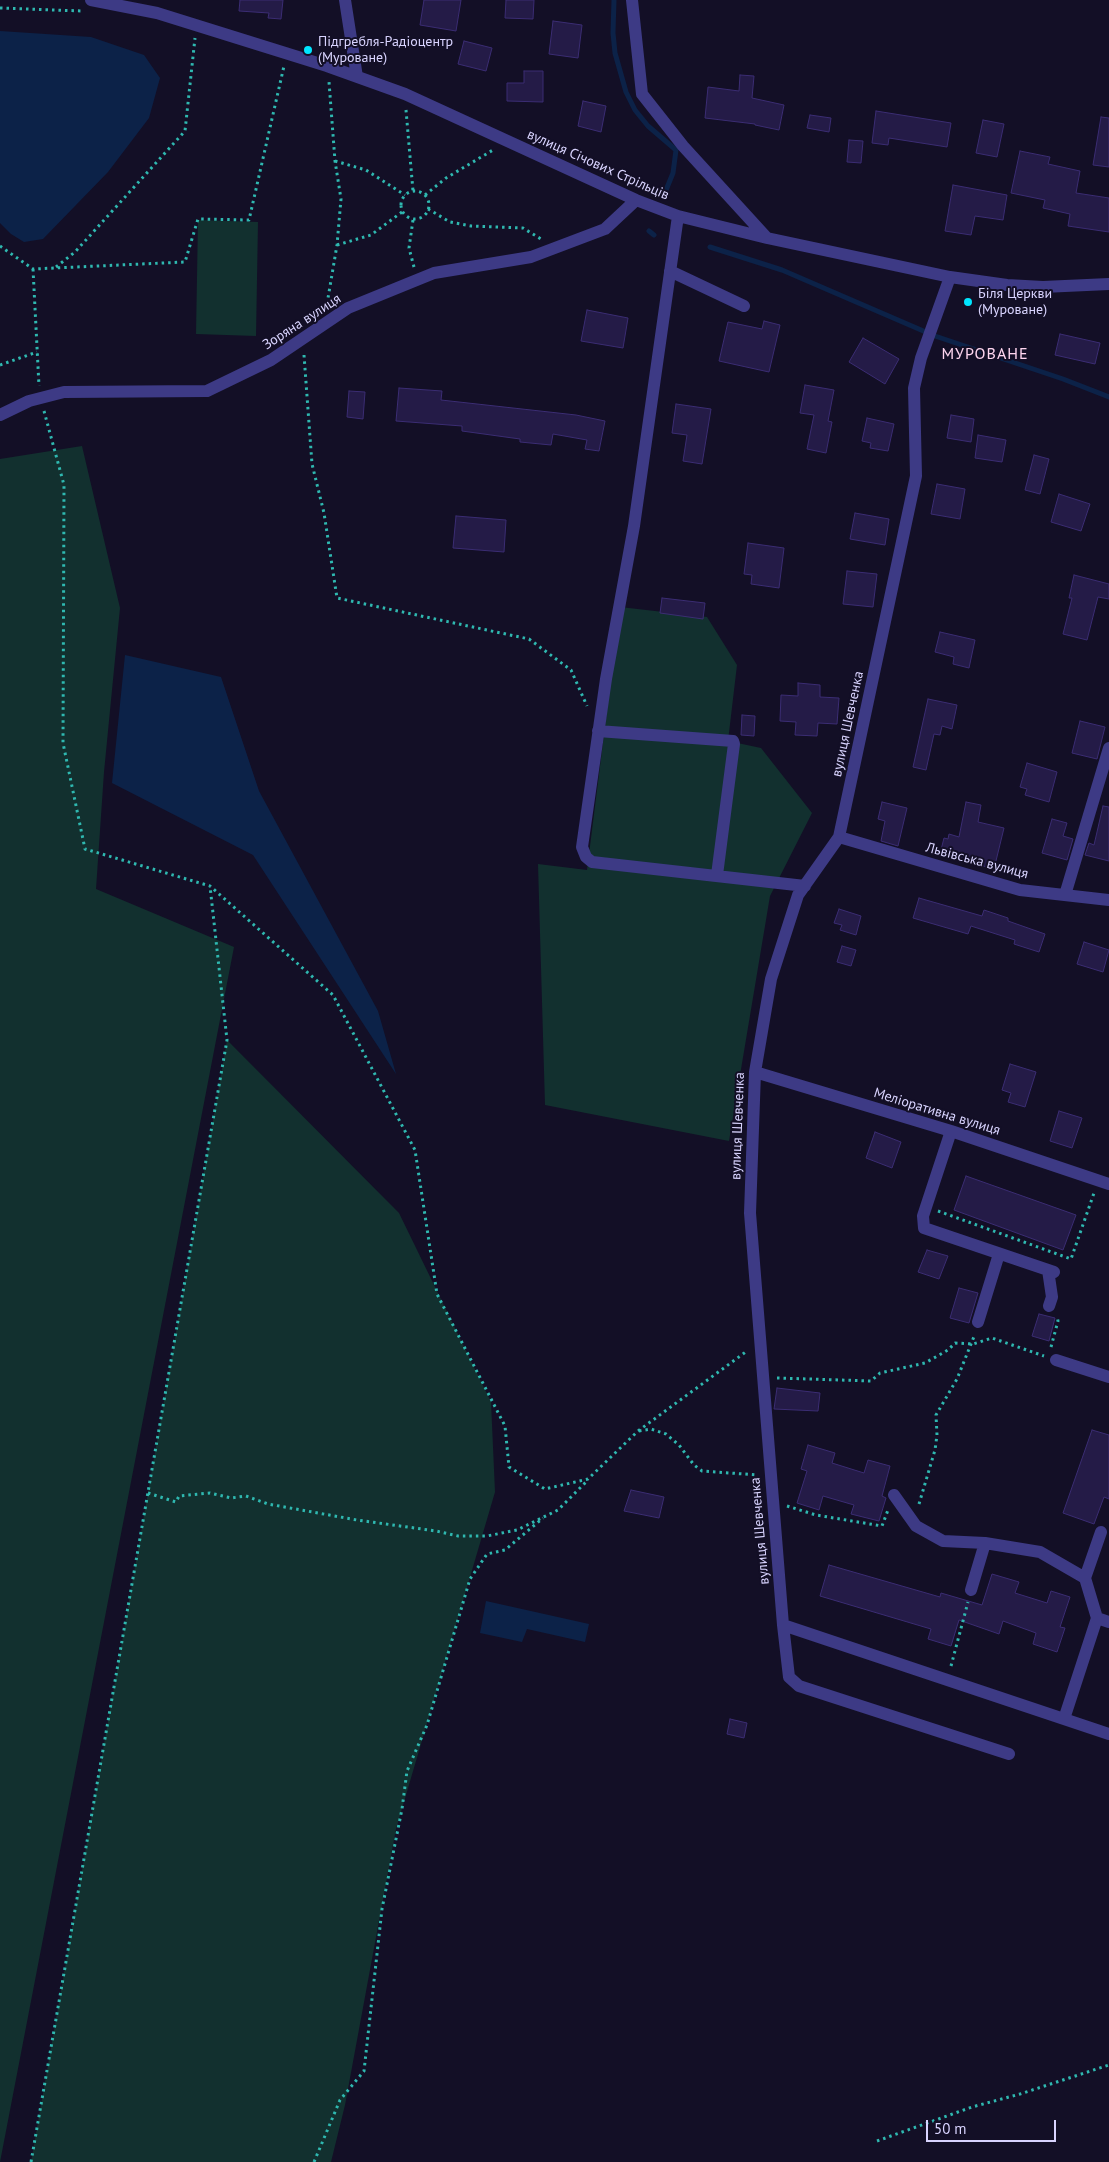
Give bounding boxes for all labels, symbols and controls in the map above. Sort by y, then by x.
place label: Підгребля-Радіоцентр (Муроване) [318,34,453,66]
marker: Підгребля-Радіоцентр (Муроване) [302,44,314,56]
street label: вулиця Січових Стрільців [524,126,672,204]
place label: Біля Церкви (Муроване) [978,286,1052,318]
street label: Зоряна вулиця [260,290,344,354]
marker: Біля Церкви (Муроване) [962,296,974,308]
district label: МУРОВАНЕ [940,344,1030,364]
street label: вулиця Шевченка [829,670,867,778]
street label: Львівська вулиця [924,839,1030,883]
street label: вулиця Шевченка [728,1072,748,1180]
street label: Меліоративна вулиця [872,1085,1002,1139]
street label: вулиця Шевченка [747,1477,773,1585]
scale bar [929,2110,1059,2142]
text: 50 m [934,2119,967,2138]

